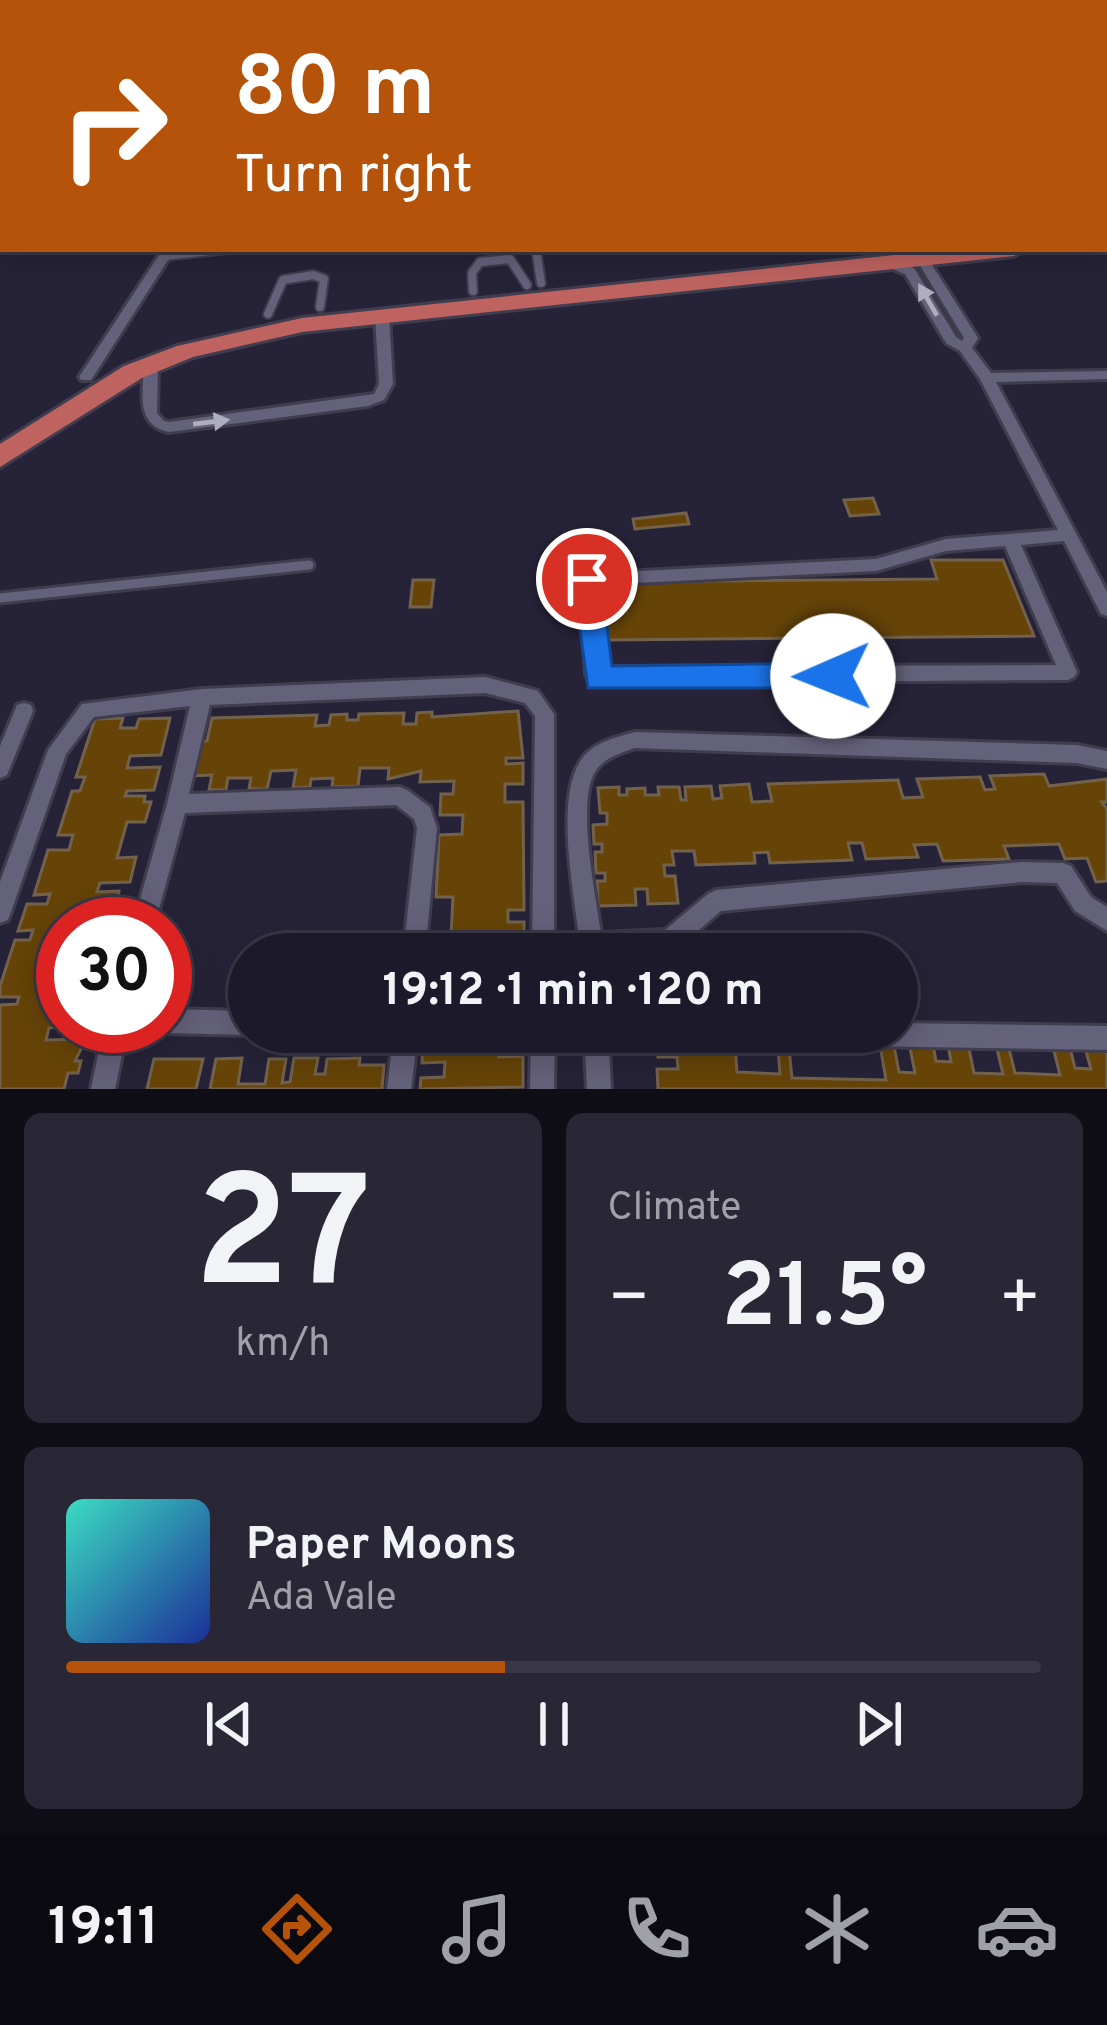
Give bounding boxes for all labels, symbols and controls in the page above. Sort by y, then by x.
text: 80 m [234,39,435,145]
icon: right [36,48,192,204]
text: Turn right [234,143,473,212]
one-way arrow [918,283,939,317]
one-way arrow [193,412,230,431]
pin [536,528,638,630]
icon: arrive [554,546,620,612]
position arrow [770,613,896,739]
speed limit sign: 30 [36,897,192,1053]
text: 19:12 · 1 min · 120 m [383,964,763,1021]
text: 27 [194,1144,372,1342]
text: Climate [608,1185,741,1234]
text: 21.5° [721,1245,927,1358]
text: − [608,1260,650,1343]
text: + [998,1260,1041,1343]
text: km/h [235,1321,330,1370]
text: Paper Moons [246,1518,517,1575]
text: Ada Vale [246,1575,397,1624]
icon: previous [196,1691,262,1757]
icon: pause [521,1691,587,1757]
icon: next [846,1691,912,1757]
icon: directions [255,1887,339,1971]
icon: music [435,1887,519,1971]
icon: phone [615,1887,699,1971]
icon: climate [795,1887,879,1971]
icon: car [975,1887,1059,1971]
text: 19:11 [48,1895,159,1964]

